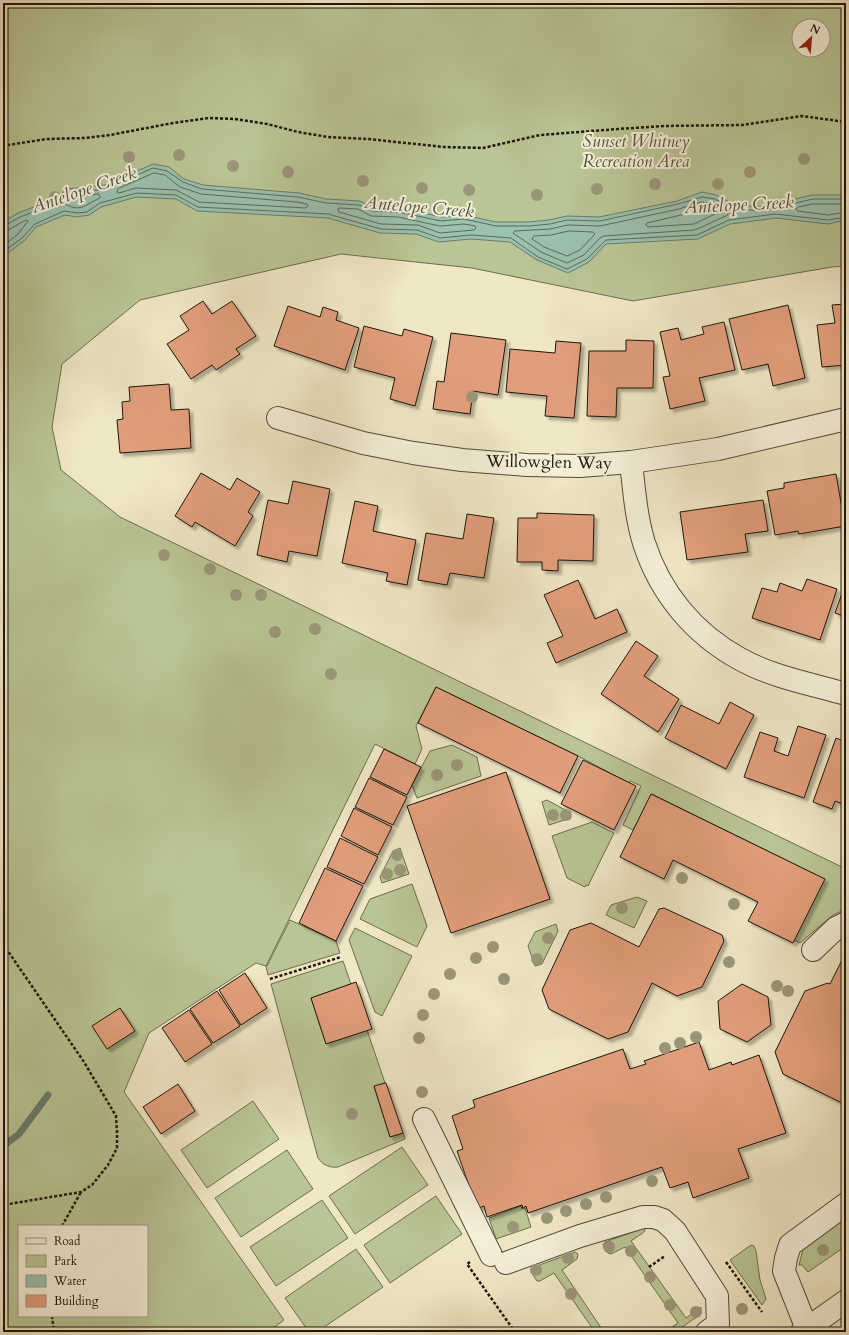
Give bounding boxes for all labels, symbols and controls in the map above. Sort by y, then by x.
north arrow [791,18,831,58]
text: N [808,21,823,38]
park label: Sunset Whitney Recreation Area [583,130,690,173]
water label: Antelope Creek [27,160,140,220]
water label: Antelope Creek [362,190,475,224]
water label: Antelope Creek [682,190,795,220]
street label: Willowglen Way [485,449,612,475]
legend [18,1225,148,1317]
text: Road [54,1233,81,1249]
text: Park [54,1253,78,1269]
text: Water [53,1273,87,1289]
text: Building [54,1293,99,1309]

